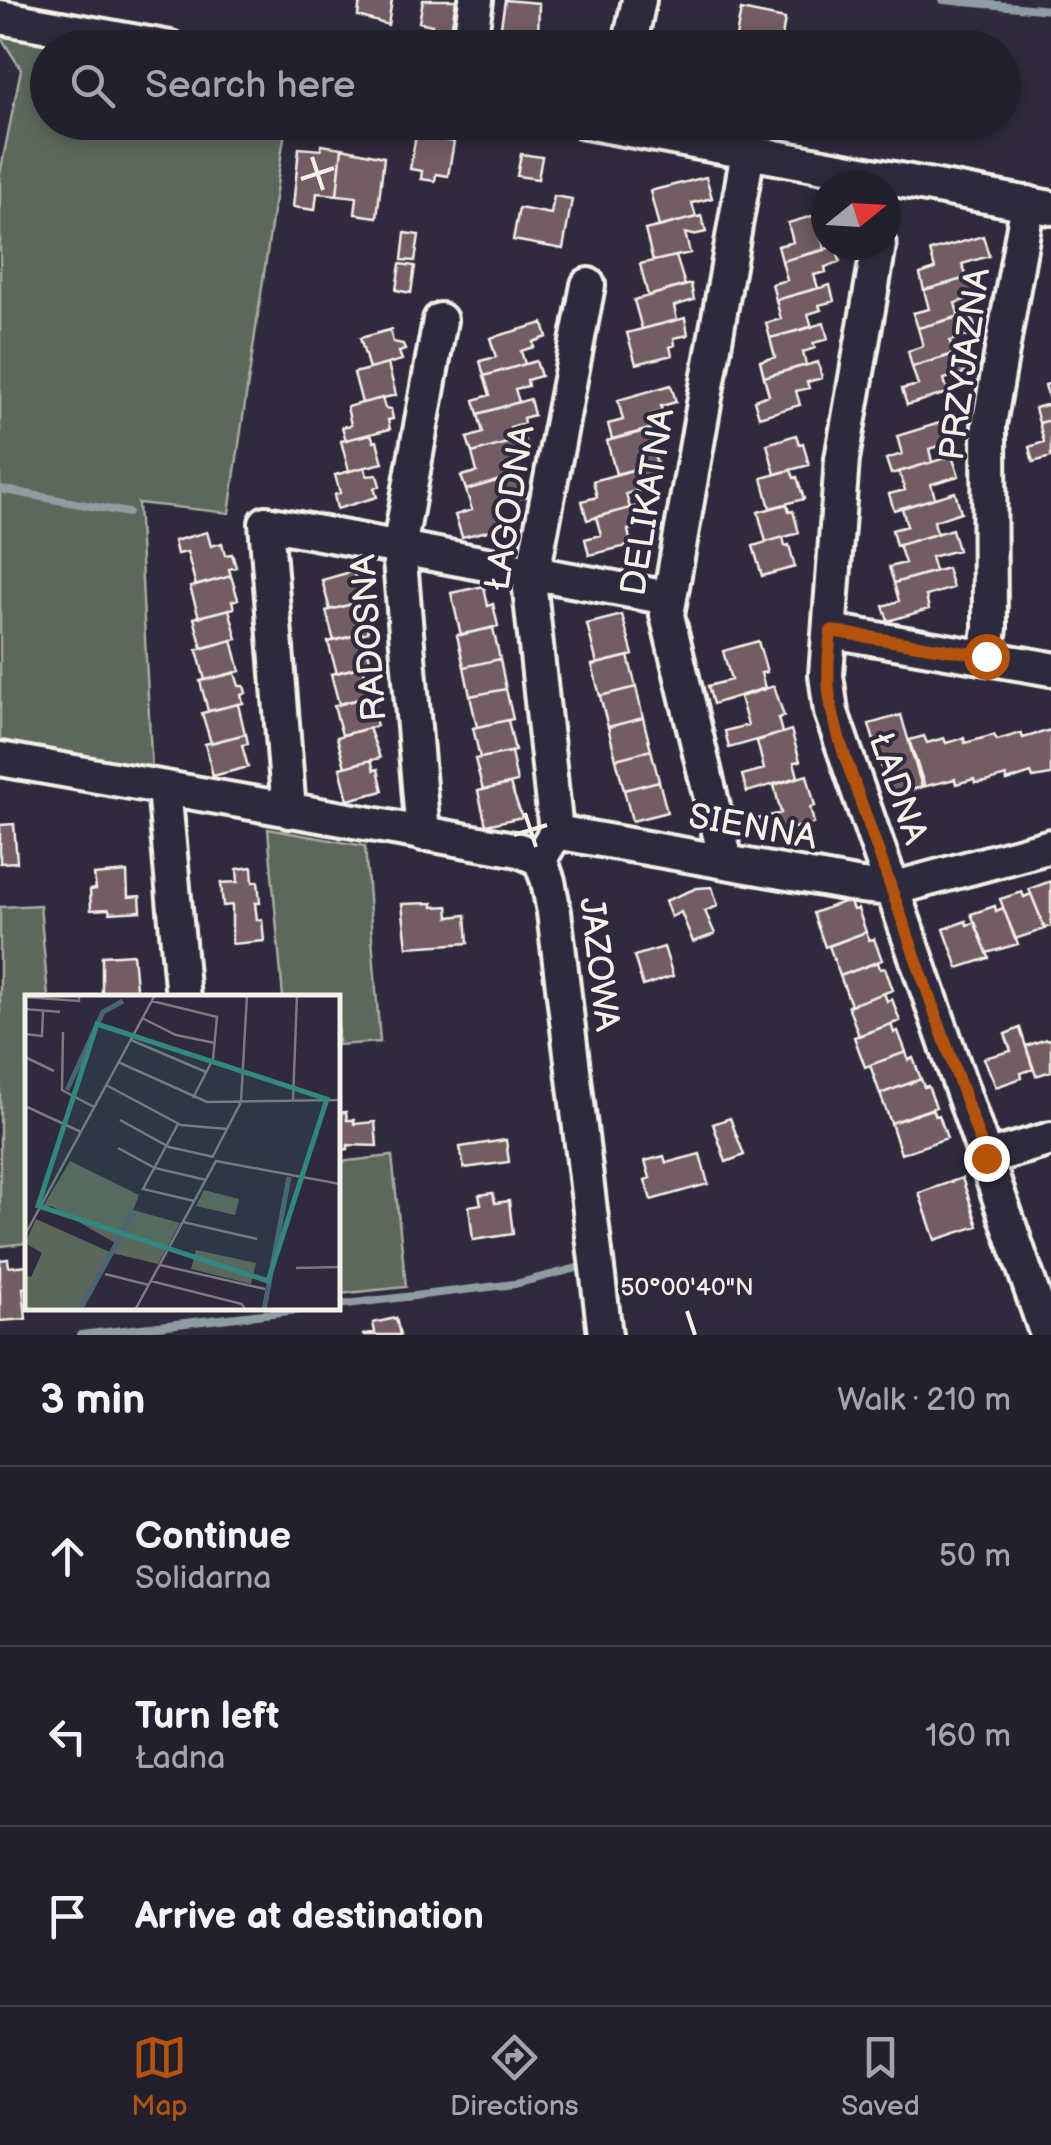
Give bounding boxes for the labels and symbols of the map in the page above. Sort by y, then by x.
north arrow [811,170,901,260]
street label: PRZYJAZNA [931,265,1000,463]
street label: DELIKATNA [612,405,685,599]
street label: ŁAGODNA [476,422,545,594]
street label: RADOSNA [342,553,397,723]
route start [964,634,1010,680]
street label: ŁADNA [859,727,937,850]
street label: SIENNA [685,795,821,860]
street label: JAZOWA [569,895,628,1034]
inset map [25,995,340,1310]
route end [964,1136,1010,1182]
text: 50°00'40"N [620,1272,754,1303]

